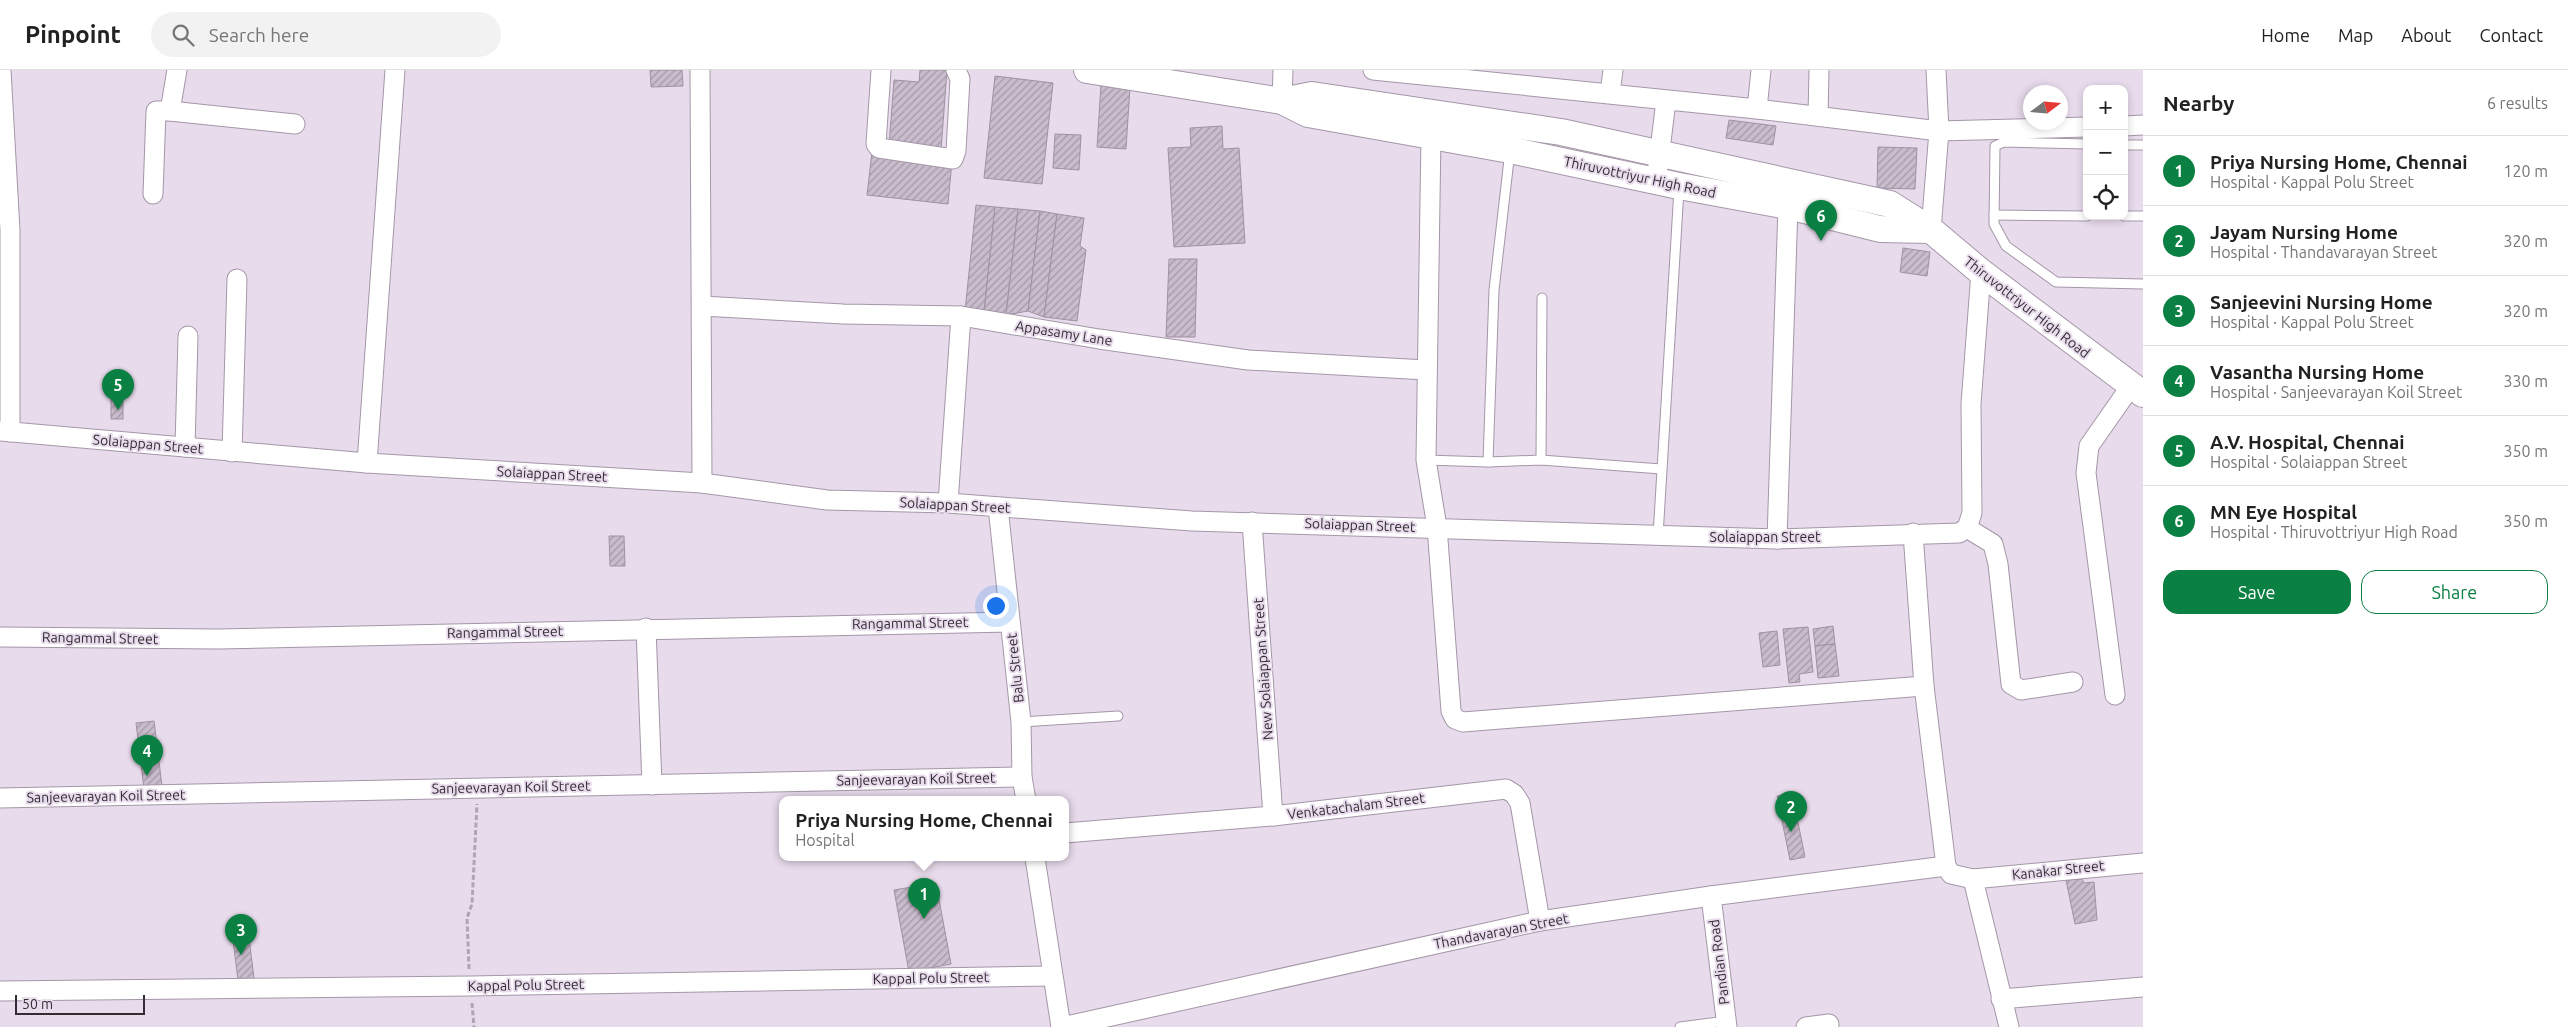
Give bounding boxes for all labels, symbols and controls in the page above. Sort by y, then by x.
search box [151,12,501,57]
text: Pinpoint [25,21,121,48]
icon: search [169,21,197,49]
text: Search here [209,24,309,46]
text: Home [2261,25,2310,45]
text: Map [2338,25,2373,45]
text: About [2401,25,2451,45]
text: Contact [2479,25,2543,45]
north arrow [2023,85,2068,130]
map controls [2083,85,2128,220]
button: + [2083,85,2128,130]
text: Nearby [2163,91,2234,115]
text: 6 results [2487,94,2548,112]
button: − [2083,130,2128,175]
text: Priya Nursing Home, Chennai [2210,151,2468,173]
street label: Thiruvottriyur High Road [1562,153,1718,201]
text: 1 [2174,162,2184,180]
text: 120 m [2503,162,2548,180]
text: Hospital · Kappal Polu Street [2210,173,2414,191]
button: locate [2083,175,2128,220]
pin: 6 [1805,200,1837,241]
text: Jayam Nursing Home [2210,221,2398,243]
text: 2 [2174,232,2184,250]
text: 320 m [2503,232,2548,250]
text: Hospital · Thandavarayan Street [2210,243,2437,261]
street label: Thiruvottriyur High Road [1961,253,2093,361]
text: Sanjeevini Nursing Home [2210,291,2433,313]
text: 3 [2174,302,2184,320]
text: 320 m [2503,302,2548,320]
text: Hospital · Kappal Polu Street [2210,313,2414,331]
street label: Appasamy Lane [1014,317,1114,349]
text: Vasantha Nursing Home [2210,361,2424,383]
pin: 5 [102,369,134,410]
text: 4 [2174,372,2184,390]
text: 330 m [2503,372,2548,390]
text: Hospital · Sanjeevarayan Koil Street [2210,383,2462,401]
street label: Solaiappan Street [92,431,204,457]
text: A.V. Hospital, Chennai [2210,431,2405,453]
text: 5 [2174,442,2184,460]
text: 350 m [2503,442,2548,460]
text: Hospital · Solaiappan Street [2210,453,2407,471]
street label: Solaiappan Street [496,463,608,485]
street label: Solaiappan Street [899,494,1011,516]
text: MN Eye Hospital [2210,501,2357,523]
text: 6 [2174,512,2184,530]
text: 350 m [2503,512,2548,530]
street label: Solaiappan Street [1304,515,1416,535]
text: Hospital · Thiruvottriyur High Road [2210,523,2458,541]
street label: Solaiappan Street [1710,529,1821,545]
button: Save [2163,570,2351,614]
button: Share [2361,570,2548,614]
your location [983,593,1009,619]
street label: New Solaiappan Street [1250,597,1276,741]
street label: Rangammal Street [852,614,969,632]
street label: Rangammal Street [447,623,564,641]
street label: Rangammal Street [42,629,159,647]
street label: Balu Street [1003,632,1027,704]
pin: 4 [131,735,163,776]
street label: Sanjeevarayan Koil Street [836,770,996,788]
street label: Sanjeevarayan Koil Street [431,778,591,796]
street label: Sanjeevarayan Koil Street [26,787,186,805]
street label: Venkatachalam Street [1287,790,1426,822]
pin: 2 [1775,791,1807,832]
popup [779,796,1069,861]
text: Priya Nursing Home, Chennai [795,809,1053,831]
text: Hospital [795,831,855,849]
street label: Kanakar Street [2011,857,2105,883]
pin: 1 [908,878,940,919]
street label: Thandavarayan Street [1432,910,1570,952]
pin: 3 [225,914,257,955]
street label: Pandian Road [1706,918,1732,1006]
street label: Kappal Polu Street [873,969,990,987]
street label: Kappal Polu Street [468,976,585,994]
scale bar [15,992,145,1015]
text: 50 m [22,996,53,1012]

